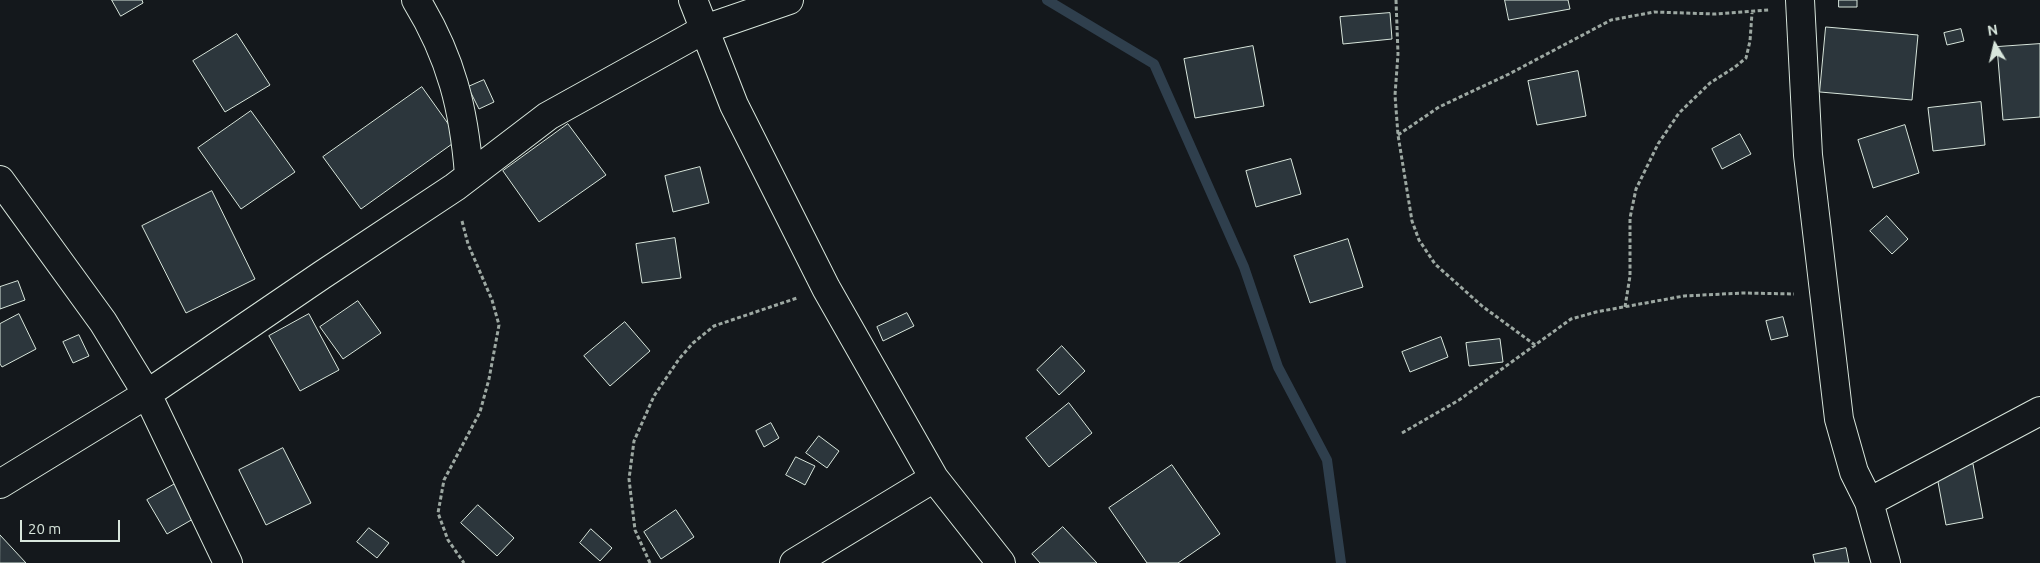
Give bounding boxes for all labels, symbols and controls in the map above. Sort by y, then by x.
north arrow [1970,20,2020,70]
text: N [1986,21,1999,39]
scale bar [22,510,122,542]
text: 20 m [28,520,61,537]

